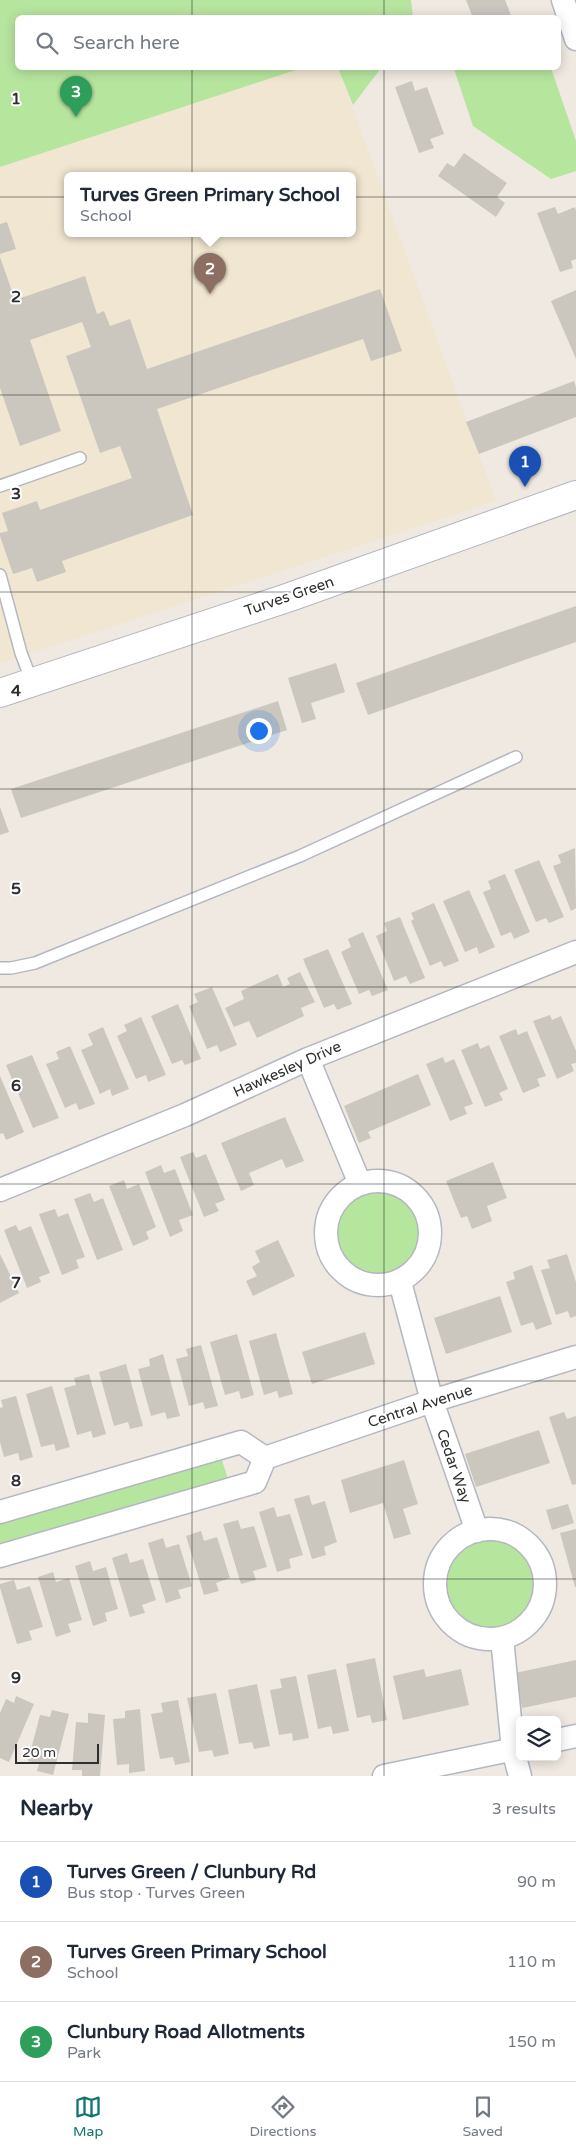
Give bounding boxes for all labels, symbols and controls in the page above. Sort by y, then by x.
search box [15,15,561,70]
icon: search [33,29,61,57]
text: Search here [73,32,180,54]
pin: 3 [60,76,92,117]
text: 1 [11,89,21,109]
popup [64,172,356,237]
text: Turves Green Primary School [80,184,340,206]
text: School [80,206,132,226]
pin: 2 [194,253,226,294]
text: 2 [11,287,21,307]
pin: 1 [509,446,541,487]
text: 3 [11,484,21,504]
street label: Turves Green [242,572,336,620]
text: 4 [11,681,21,701]
your location [246,718,272,744]
text: 5 [11,879,21,899]
street label: Hawkesley Drive [230,1037,344,1101]
text: 6 [11,1076,21,1096]
text: 7 [11,1273,21,1293]
street label: Central Avenue [365,1381,475,1431]
street label: Cedar Way [433,1427,475,1505]
text: 8 [11,1471,21,1491]
text: 9 [11,1668,21,1688]
map controls [516,1716,561,1761]
button: layers [516,1716,561,1761]
scale bar [15,1741,99,1764]
text: 20 m [22,1744,56,1761]
text: Nearby [20,1796,93,1821]
text: 3 results [492,1799,556,1819]
text: Turves Green / Clunbury Rd [67,1861,316,1883]
text: 1 [31,1872,41,1892]
text: 90 m [517,1872,556,1892]
text: Bus stop · Turves Green [67,1883,245,1903]
text: Turves Green Primary School [67,1941,327,1963]
text: 2 [31,1952,41,1972]
text: 110 m [507,1952,556,1972]
text: School [67,1963,119,1983]
text: Clunbury Road Allotments [67,2021,305,2043]
text: 3 [31,2032,41,2052]
text: 150 m [507,2032,556,2052]
text: Park [67,2043,101,2063]
tab: Map [73,2093,103,2140]
tab: Directions [249,2093,316,2140]
tab: Saved [462,2093,503,2140]

